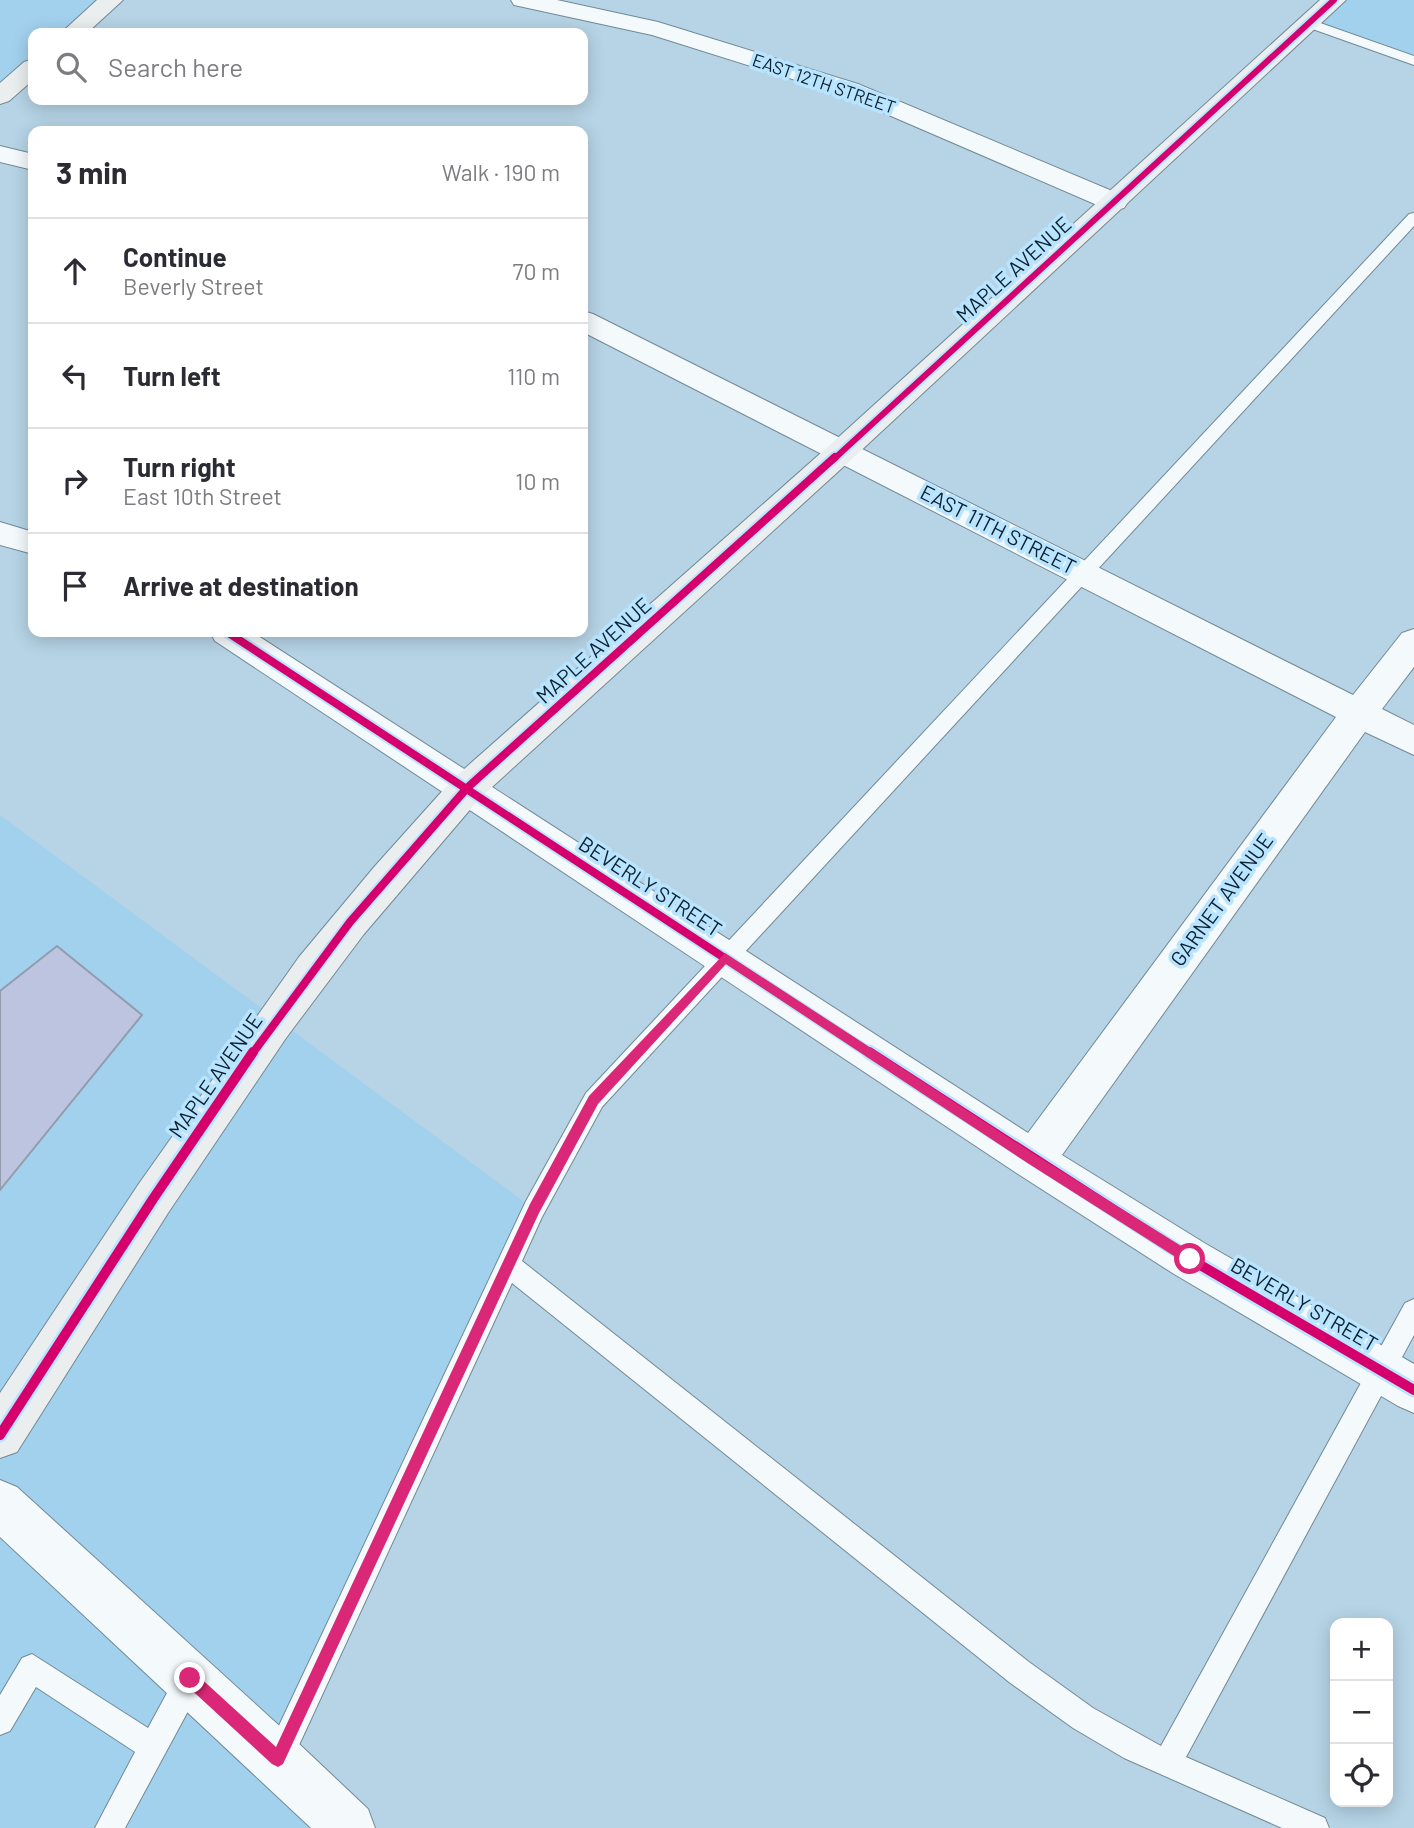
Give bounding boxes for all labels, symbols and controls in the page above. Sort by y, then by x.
search box [28,28,588,105]
icon: search [52,48,90,86]
street label: EAST 12TH STREET [750,48,899,118]
text: Search here [108,51,243,82]
text: 3 min [56,154,127,190]
text: Walk · 190 m [442,158,560,186]
street label: MAPLE AVENUE [950,211,1076,327]
text: Continue [123,241,227,272]
icon: ahead [56,252,94,290]
text: 70 m [513,257,560,285]
text: Beverly Street [123,272,264,300]
icon: left [56,357,94,395]
text: Turn left [123,360,221,391]
text: 110 m [507,362,560,390]
text: Turn right [123,451,236,482]
icon: right [56,462,94,500]
text: 10 m [515,467,560,495]
street label: EAST 11TH STREET [917,479,1081,579]
text: East 10th Street [123,482,282,510]
icon: arrive [56,567,94,605]
text: Arrive at destination [123,570,359,601]
street label: MAPLE AVENUE [530,592,656,708]
street label: GARNET AVENUE [1164,828,1277,970]
street label: BEVERLY STREET [575,830,727,941]
street label: MAPLE AVENUE [163,1008,267,1142]
route start [1174,1243,1205,1274]
street label: BEVERLY STREET [1227,1252,1383,1356]
map controls [1330,1618,1393,1807]
button: + [1330,1618,1393,1681]
route end [174,1662,205,1693]
button: − [1330,1681,1393,1744]
button: locate [1330,1744,1393,1807]

